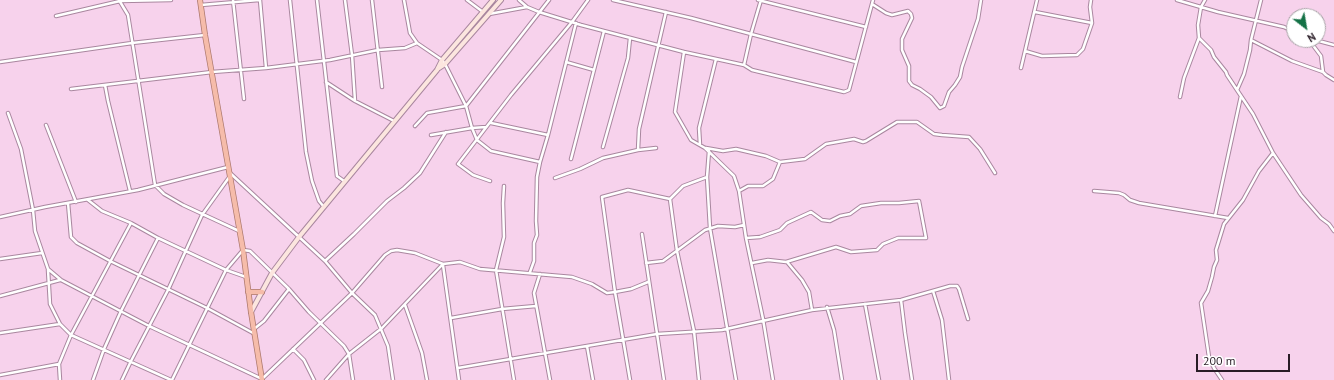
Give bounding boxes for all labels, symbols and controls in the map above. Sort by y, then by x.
north arrow [1286,8,1326,48]
text: N [1305,30,1318,45]
scale bar [1198,346,1292,372]
text: 200 m [1203,353,1236,368]

